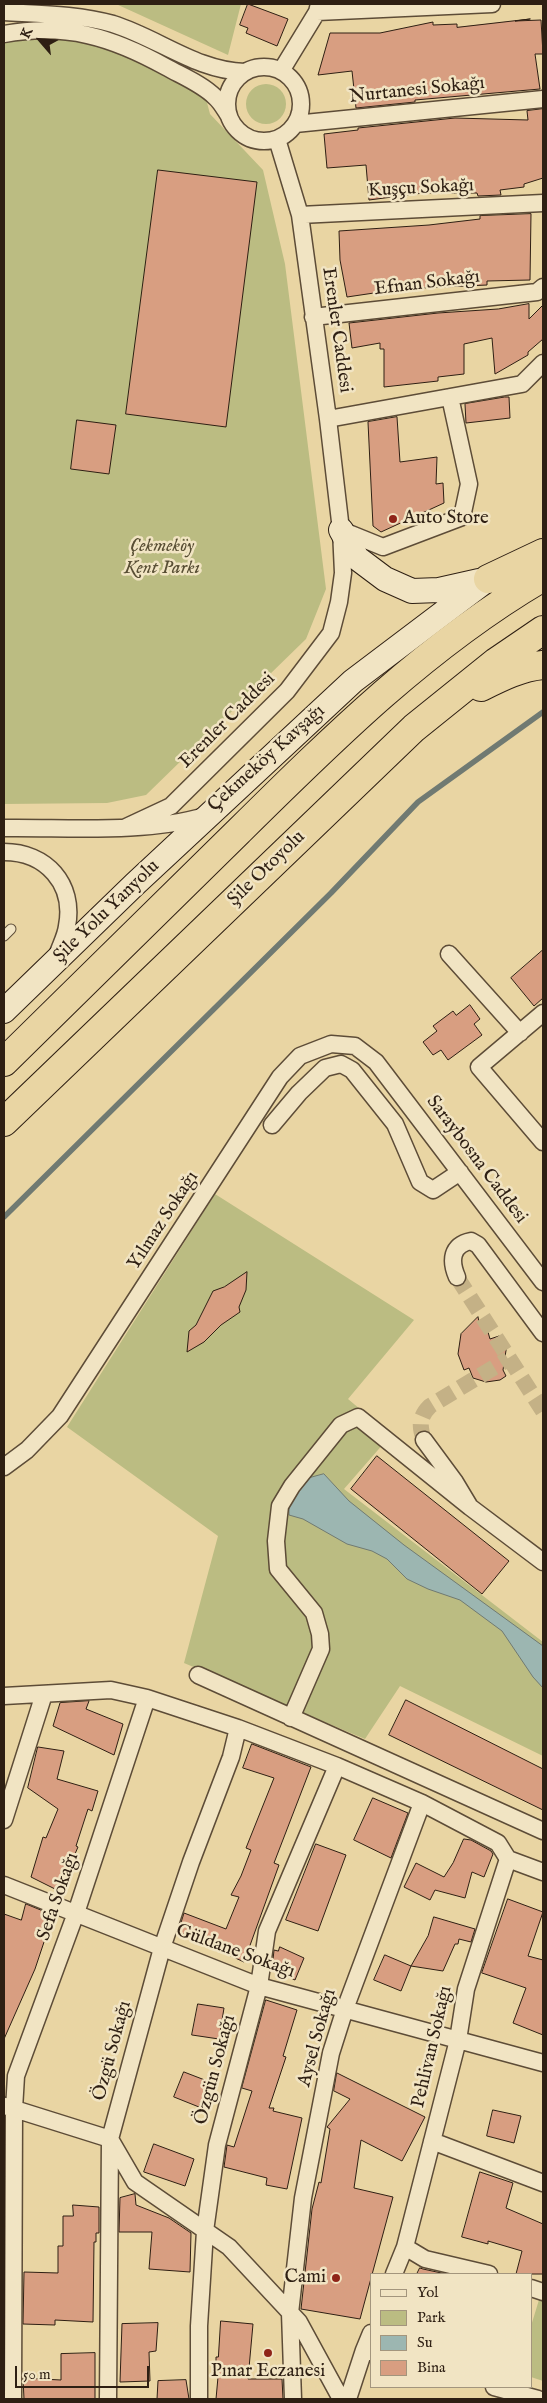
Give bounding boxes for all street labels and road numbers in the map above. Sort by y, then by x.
street label: Nurtanesi Sokağı [348,73,486,109]
street label: Kuşçu Sokağı [367,175,475,203]
street label: Erenler Caddesi [316,266,356,394]
street label: Efnan Sokağı [373,266,481,302]
street label: Erenler Caddesi [175,668,281,774]
street label: Çekmeköy Kavşağı [204,700,330,818]
street label: Şile Otoyolu [223,826,311,912]
street label: Şile Yolu Yanyolu [49,856,165,968]
street label: Saraybosna Caddesi [420,1091,532,1229]
street label: Yılmaz Sokağı [124,1168,204,1274]
street label: Sefa Sokağı [33,1850,85,1944]
street label: Güldane Sokağı [172,1920,298,1984]
street label: Pehlivan Sokağı [408,1984,458,2110]
street label: Aysel Sokağı [294,1987,342,2089]
street label: Özgü Sokağı [89,1999,137,2103]
street label: Özgün Sokağı [190,2013,242,2127]

